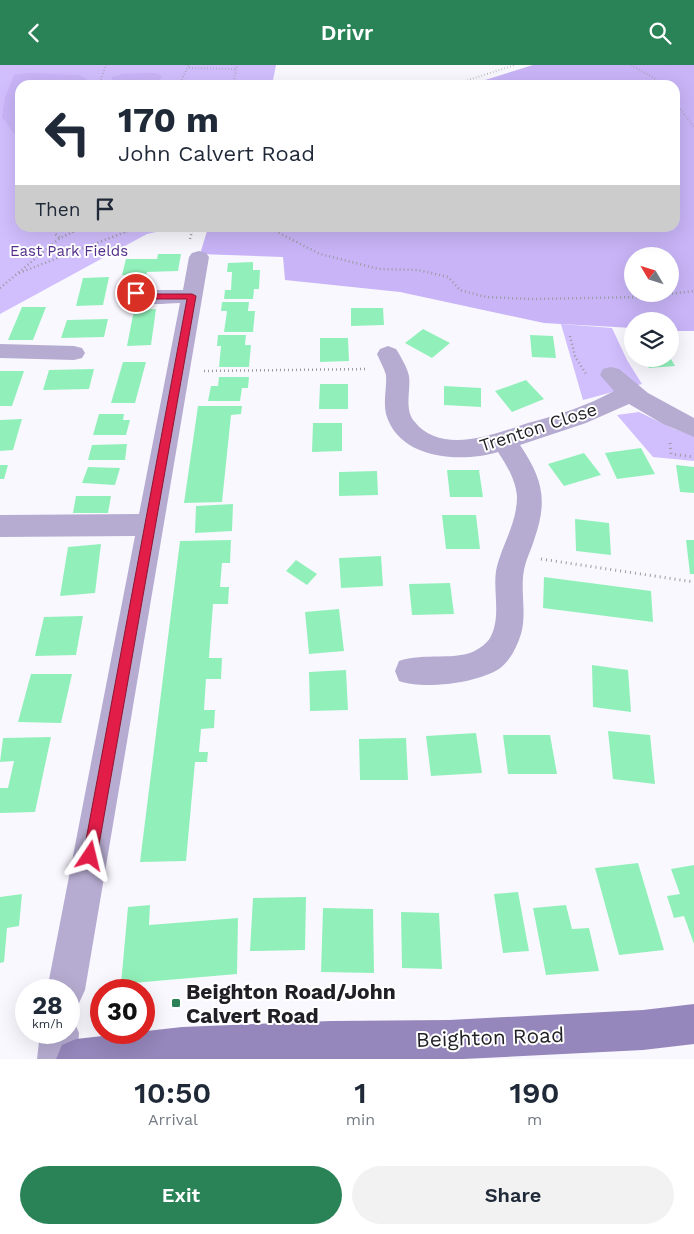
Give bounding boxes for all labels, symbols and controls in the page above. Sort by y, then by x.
icon: back [20,19,48,47]
icon: search [646,19,674,47]
text: Drivr [321,20,373,45]
text: 170 m [118,99,219,141]
icon: left [35,100,100,165]
text: John Calvert Road [118,141,315,166]
icon: arrive [91,195,119,223]
text: Then [35,198,81,221]
park label: East Park Fields [10,242,128,260]
north arrow [624,247,679,303]
map controls [624,247,679,367]
pin [115,272,157,314]
icon: arrive [122,279,150,307]
button: layers [624,312,679,367]
street label: Trenton Close [477,398,599,456]
position arrow [63,829,115,881]
speed limit sign: 30 [90,979,155,1044]
place label: Beighton Road/John Calvert Road [186,979,396,1028]
text: 28 [32,991,63,1020]
marker: Beighton Road/John Calvert Road [170,997,182,1009]
text: km/h [32,1017,63,1031]
street label: Beighton Road [415,1022,565,1052]
text: 10:50 [134,1075,211,1110]
text: 1 [354,1075,367,1110]
text: 190 [510,1075,560,1110]
text: Arrival [148,1110,198,1129]
text: min [346,1110,375,1129]
text: m [527,1110,542,1129]
button: Exit [20,1166,342,1224]
button: Share [352,1166,674,1224]

